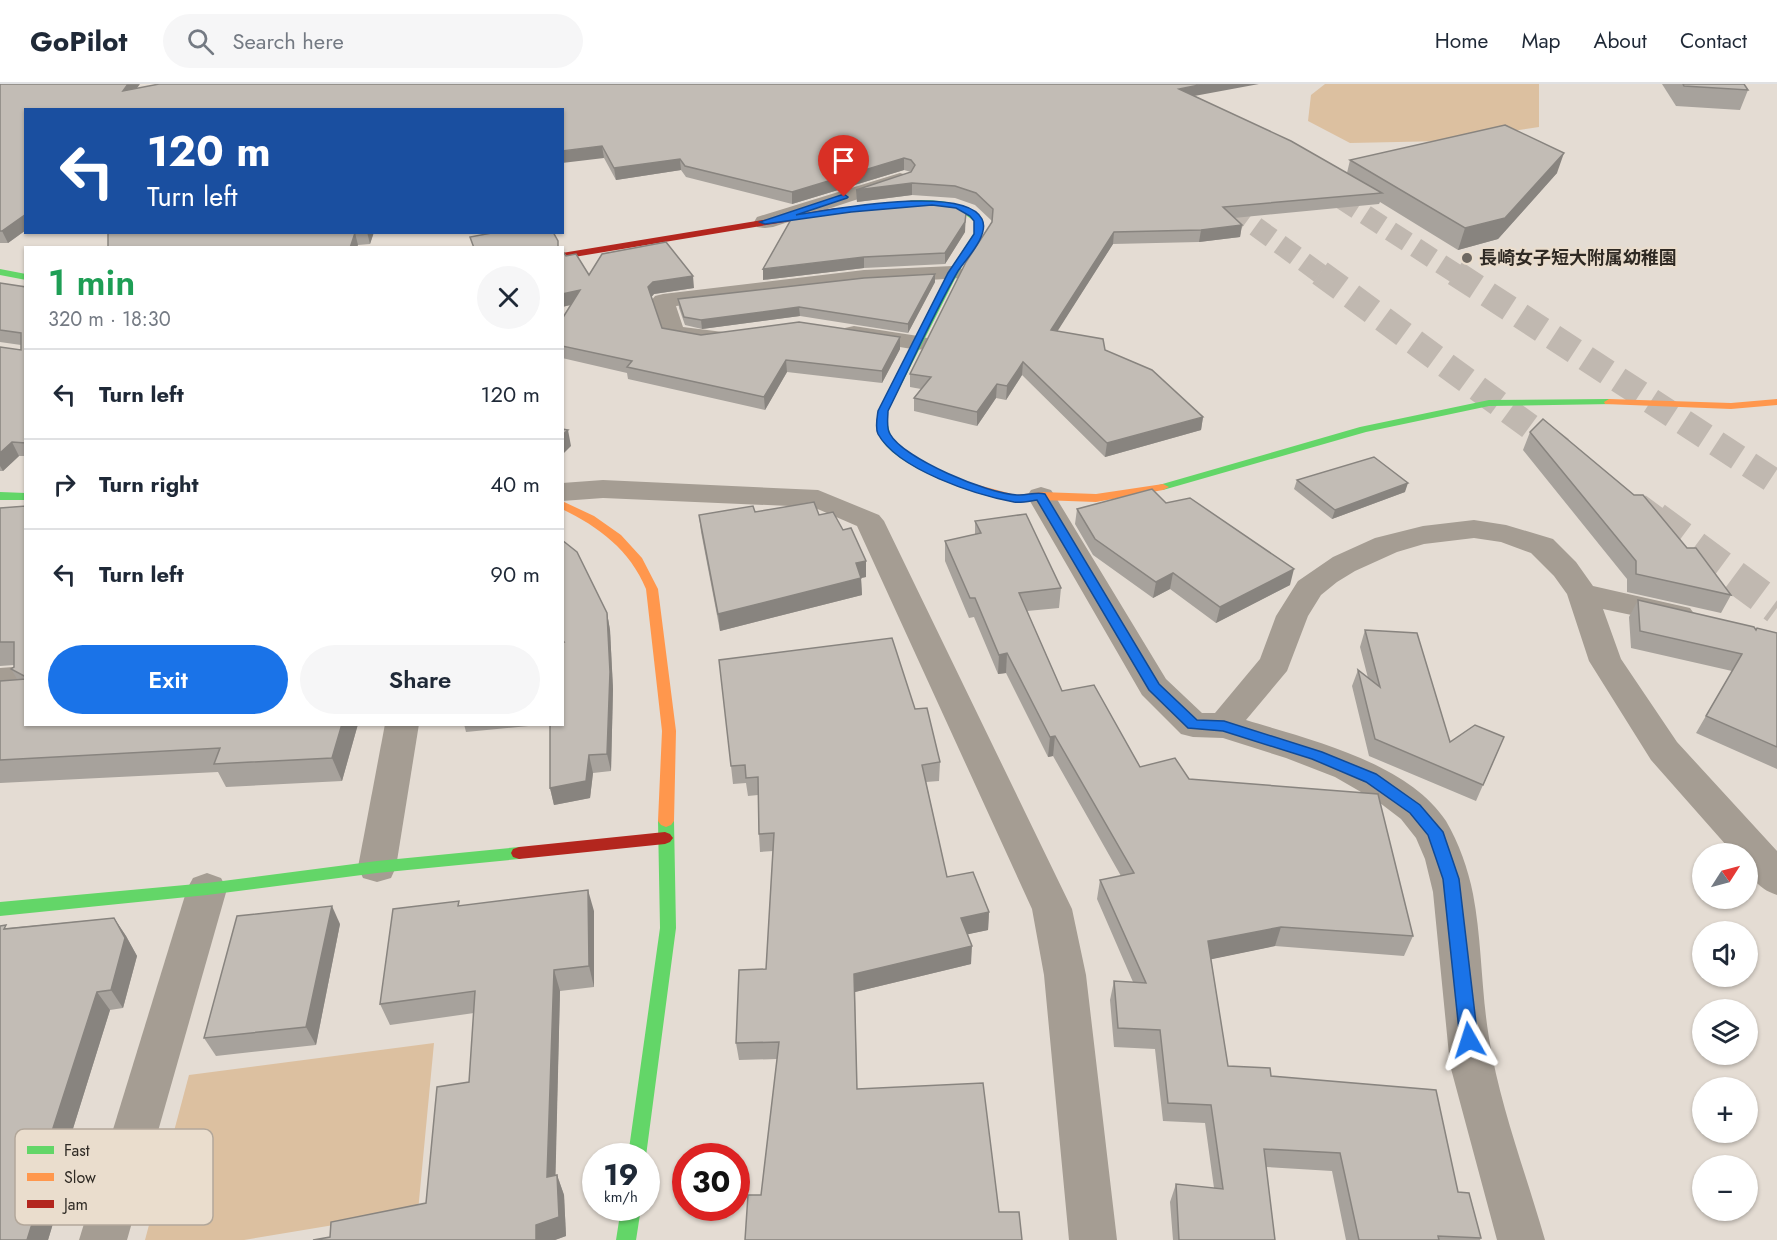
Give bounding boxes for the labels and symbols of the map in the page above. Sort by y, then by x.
pin [818,135,869,197]
place label: 長崎女子短大附属幼稚園 [1479,245,1677,271]
marker: 長崎女子短大附属幼稚園 [1460,251,1474,265]
north arrow [1692,843,1758,909]
position arrow [1437,1008,1501,1072]
legend [15,1129,213,1225]
text: Fast [64,1139,90,1162]
speed limit sign: 30 [672,1143,750,1221]
text: Slow [64,1166,96,1189]
text: Jam [62,1193,88,1216]

